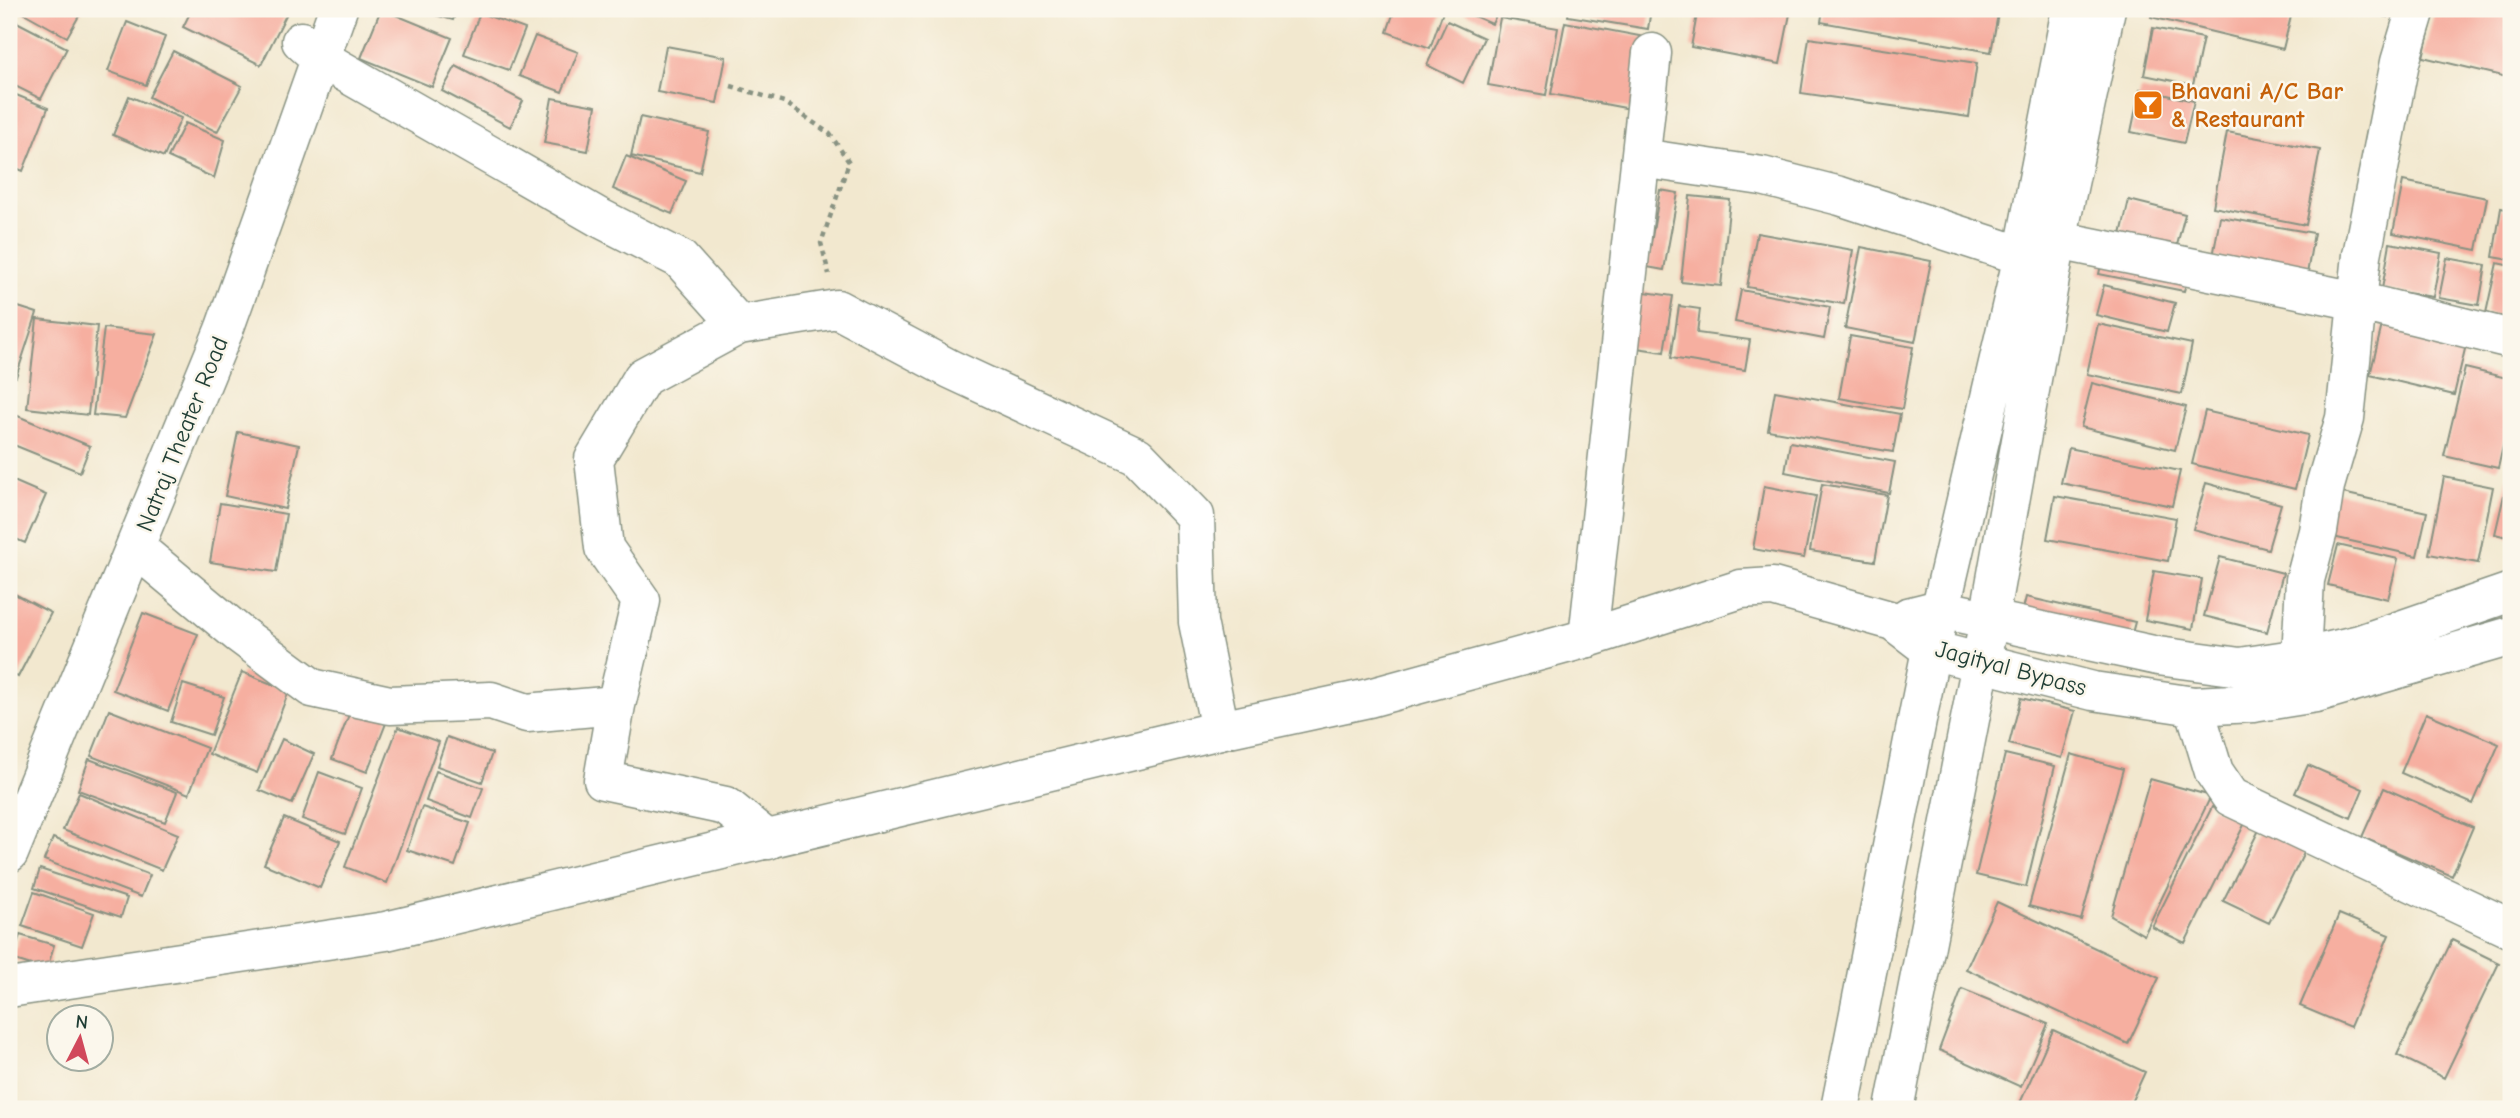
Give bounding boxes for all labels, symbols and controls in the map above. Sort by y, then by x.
place label: Bhavani A/C Bar & Restaurant [2171,77,2344,133]
bar icon: Bhavani A/C Bar & Restaurant [2131,88,2165,122]
street label: Natraj Theater Road [130,333,234,535]
street label: Jagityal Bypass [1932,634,2090,702]
north arrow [46,1002,116,1072]
text: N [74,1011,89,1034]

